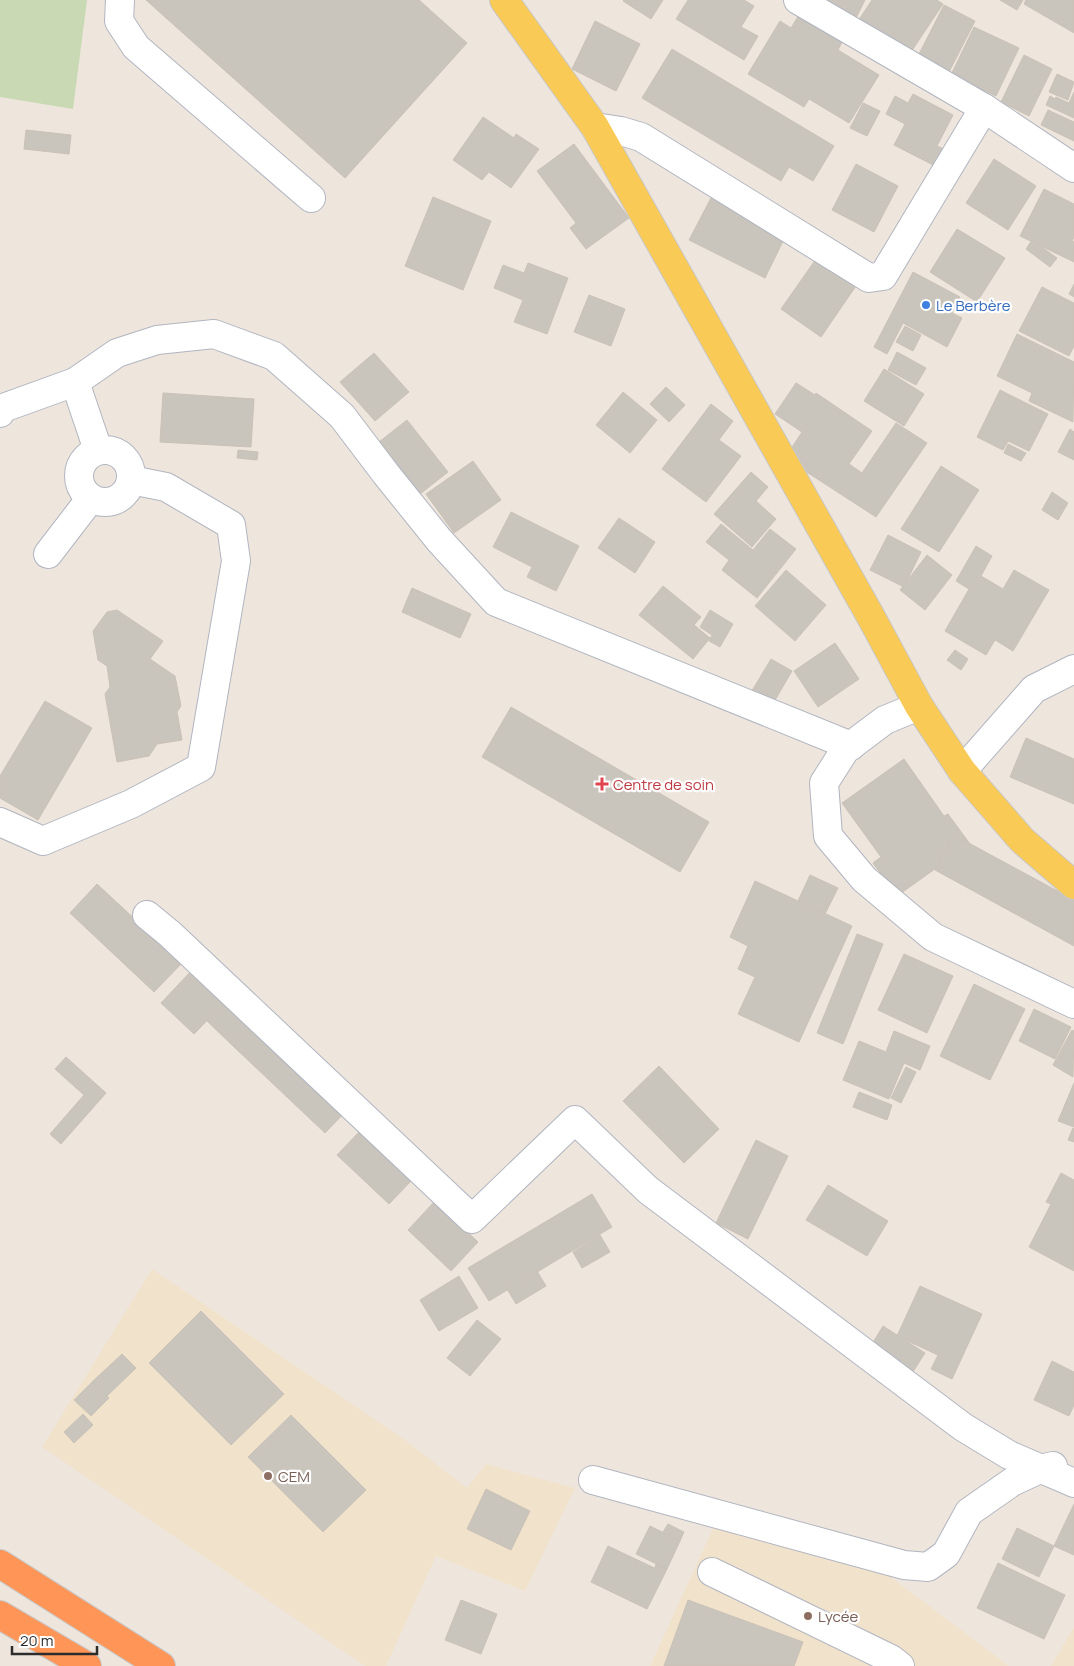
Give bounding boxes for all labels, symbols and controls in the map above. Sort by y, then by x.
place label: Le Berbère [936,295,1011,316]
marker: Le Berbère [920,299,932,311]
place label: Centre de soin [613,774,714,795]
marker: Centre de soin [595,777,609,791]
place label: CEM [278,1466,310,1487]
marker: CEM [262,1470,274,1482]
place label: Lycée [818,1606,859,1627]
marker: Lycée [802,1610,814,1622]
scale bar [12,1624,98,1656]
text: 20 m [20,1630,53,1651]

